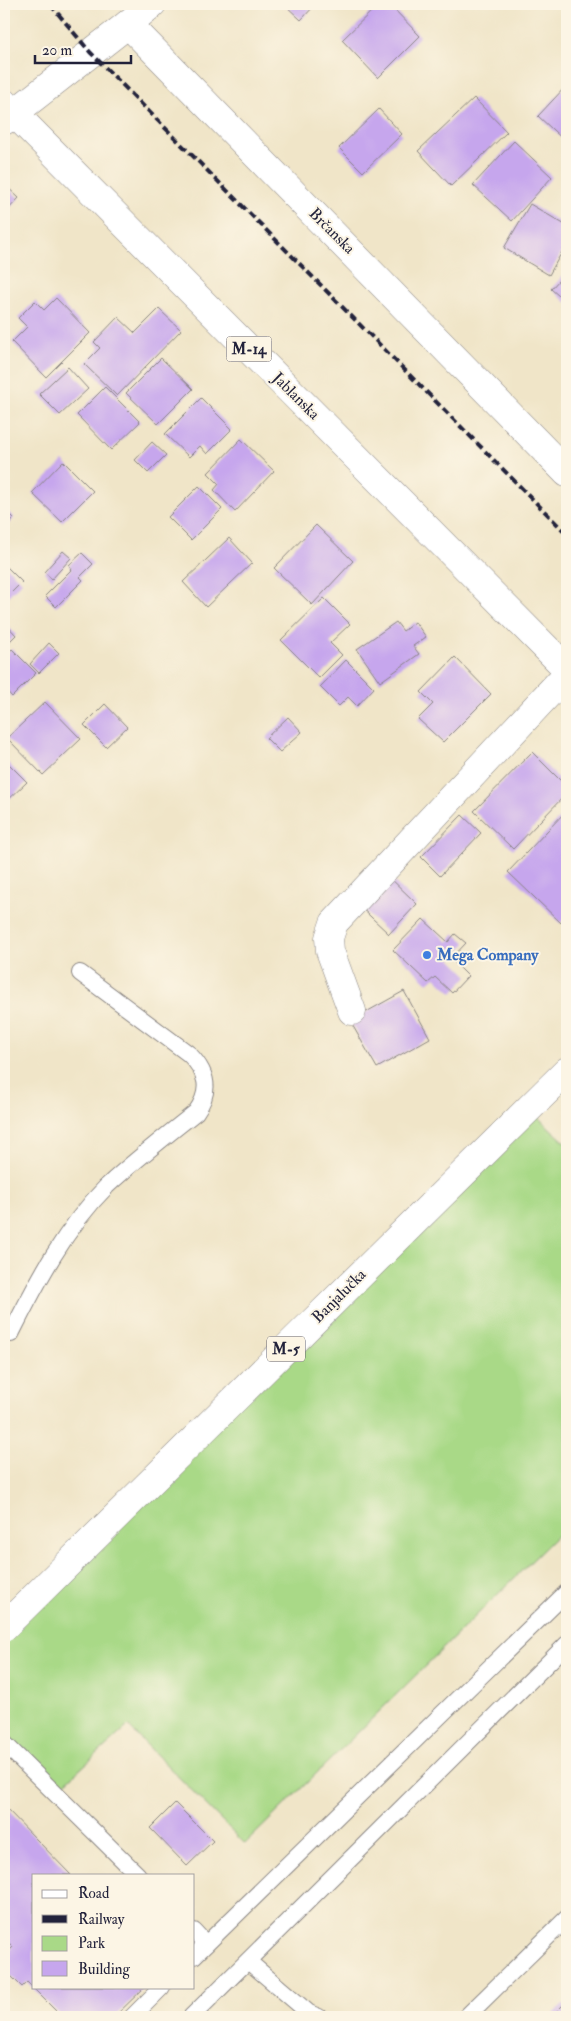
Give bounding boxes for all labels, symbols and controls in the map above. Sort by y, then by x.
scale bar [35,32,131,64]
text: 20 m [42,41,72,60]
street label: Brčanska [305,204,360,259]
road number: M-14 [226,336,272,362]
street label: Jablanska [267,367,324,425]
place label: Mega Company [436,945,539,966]
marker: Mega Company [421,949,433,961]
street label: Banjalučka [308,1264,371,1327]
road number: M-5 [267,1336,305,1362]
legend [32,1874,195,1988]
text: Road [78,1884,110,1903]
text: Railway [78,1910,125,1929]
text: Park [78,1934,105,1953]
text: Building [78,1960,130,1979]

